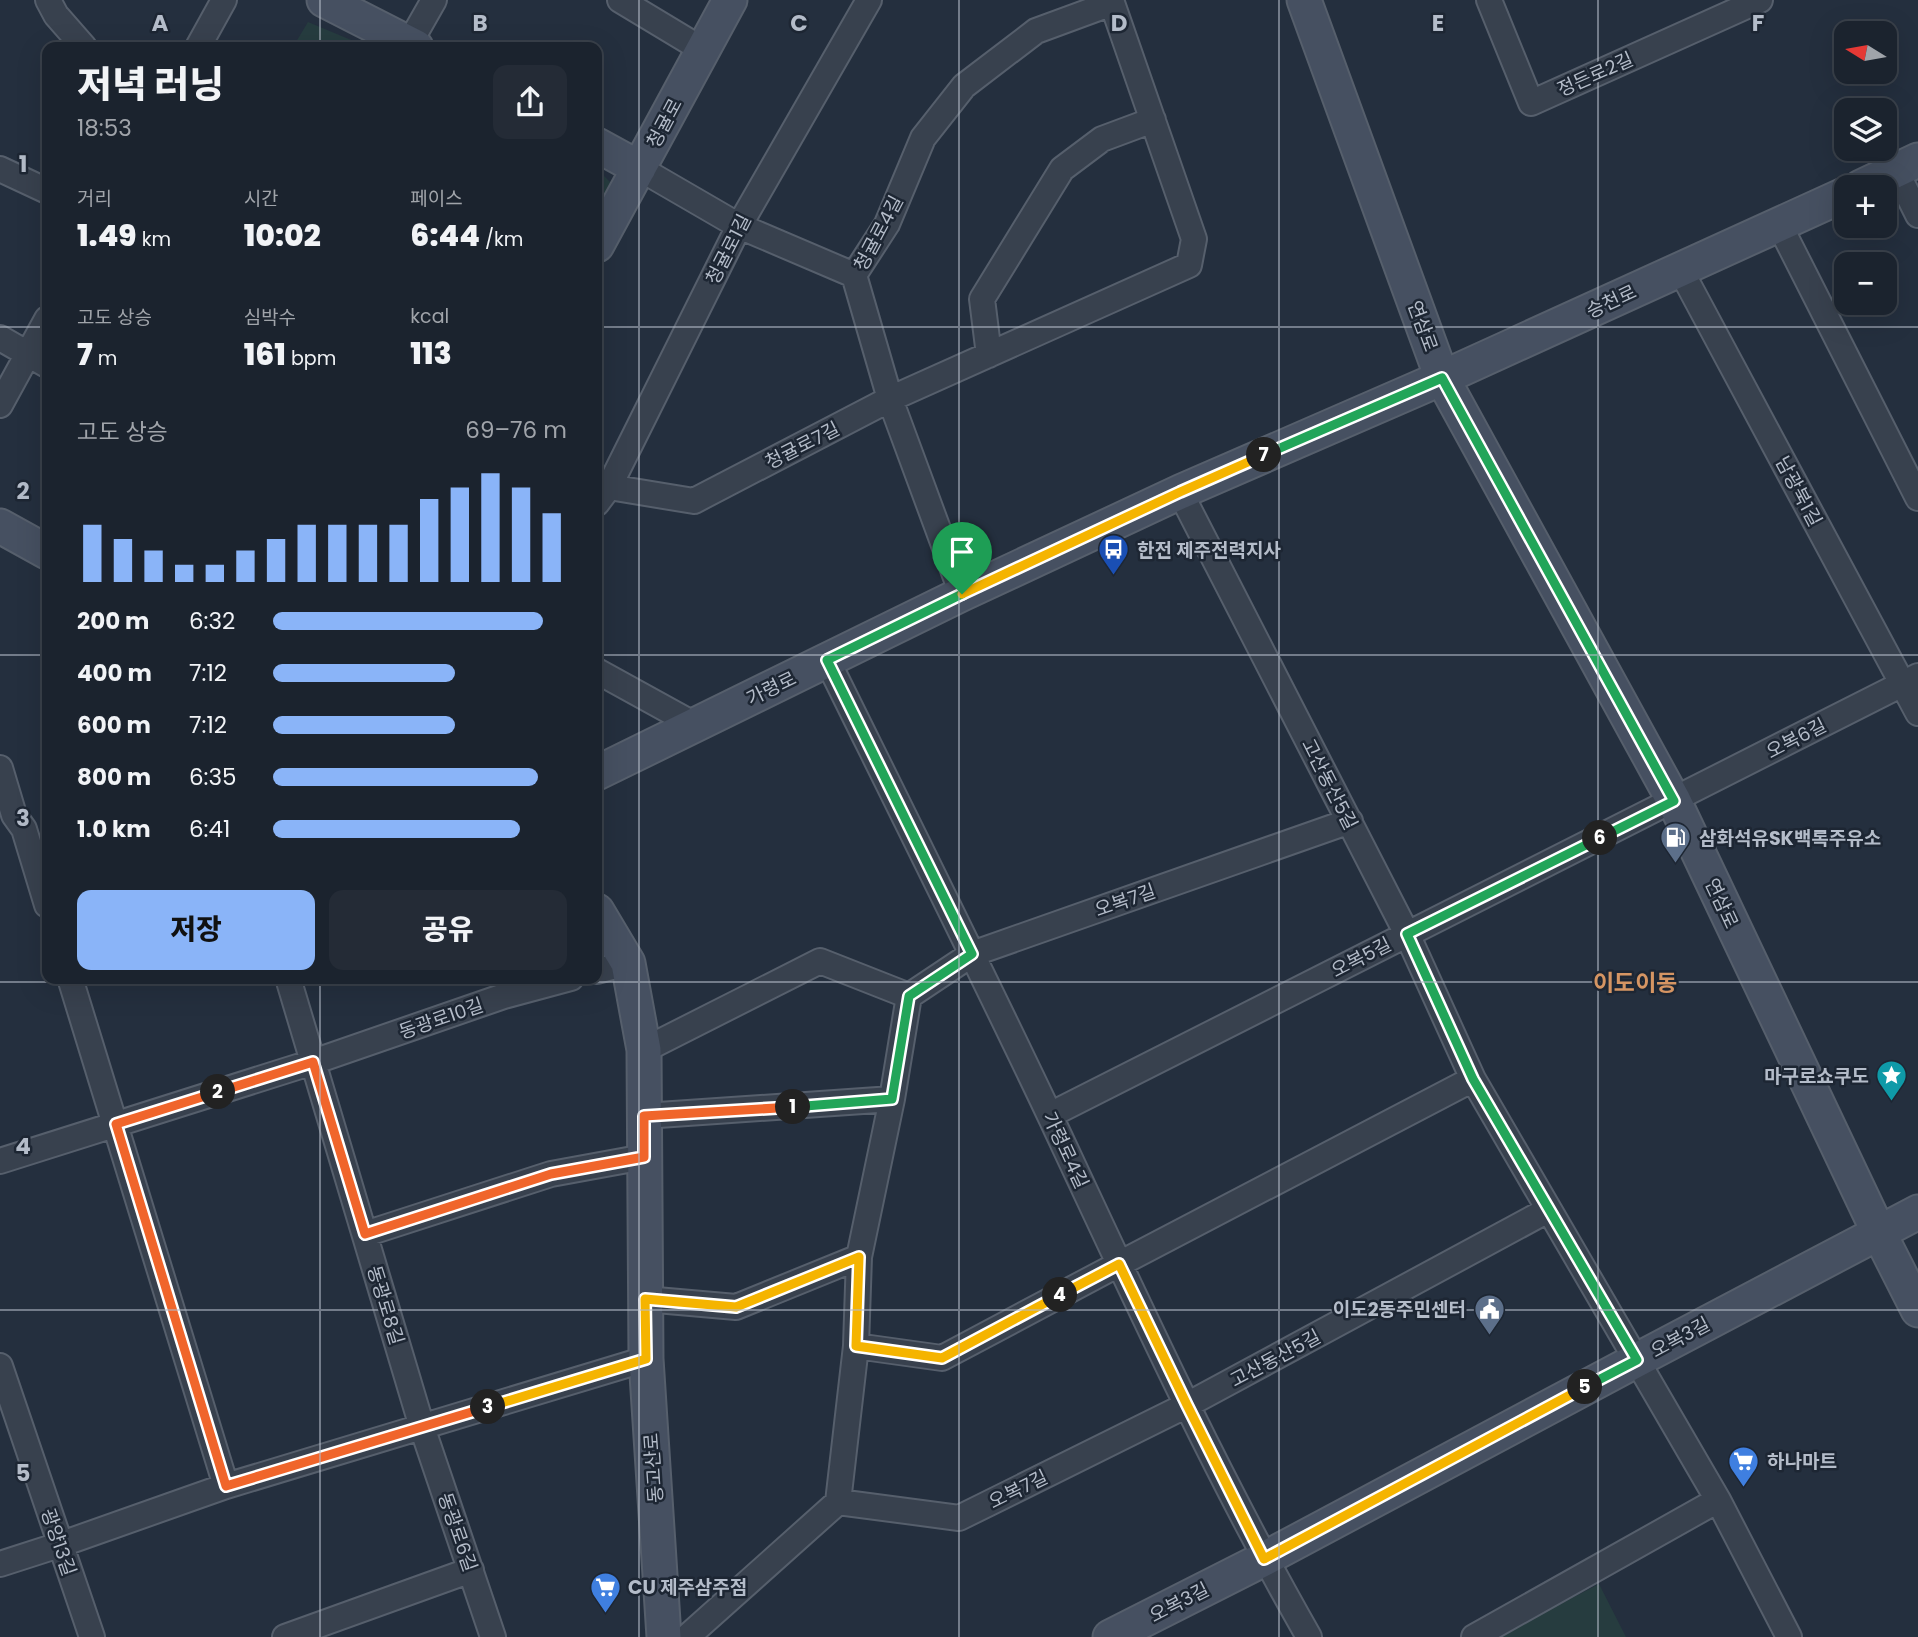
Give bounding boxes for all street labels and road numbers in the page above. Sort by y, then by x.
street label: 정든로2길 [1553,46,1638,103]
street label: 청귤로 [640,94,689,153]
street label: 청귤로4길 [847,191,910,276]
street label: 청귤로1길 [699,209,758,289]
street label: 승천로 [1582,278,1641,325]
street label: 연삼로 [1401,297,1444,355]
street label: 청귤로7길 [760,415,844,476]
street label: 남광북1길 [1769,451,1828,531]
street label: 가령로 [742,665,801,712]
street label: 오복6길 [1761,712,1831,765]
street label: 고산동산5길 [1295,734,1364,835]
street label: 연삼로 [1698,874,1745,933]
street label: 오복7길 [1091,877,1159,923]
street label: 오복5길 [1326,931,1396,984]
street label: 동광로10길 [395,991,487,1046]
street label: 가령로4길 [1036,1107,1095,1193]
street label: 동광로8길 [361,1262,410,1348]
street label: 오복3길 [1646,1311,1715,1364]
street label: 고산동산5길 [1225,1323,1325,1394]
street label: 동고산로 [638,1432,669,1504]
street label: 오복7길 [984,1464,1052,1515]
street label: 동광로6길 [431,1489,484,1575]
street label: 광양13길 [34,1505,83,1580]
street label: 오복3길 [1145,1576,1214,1629]

